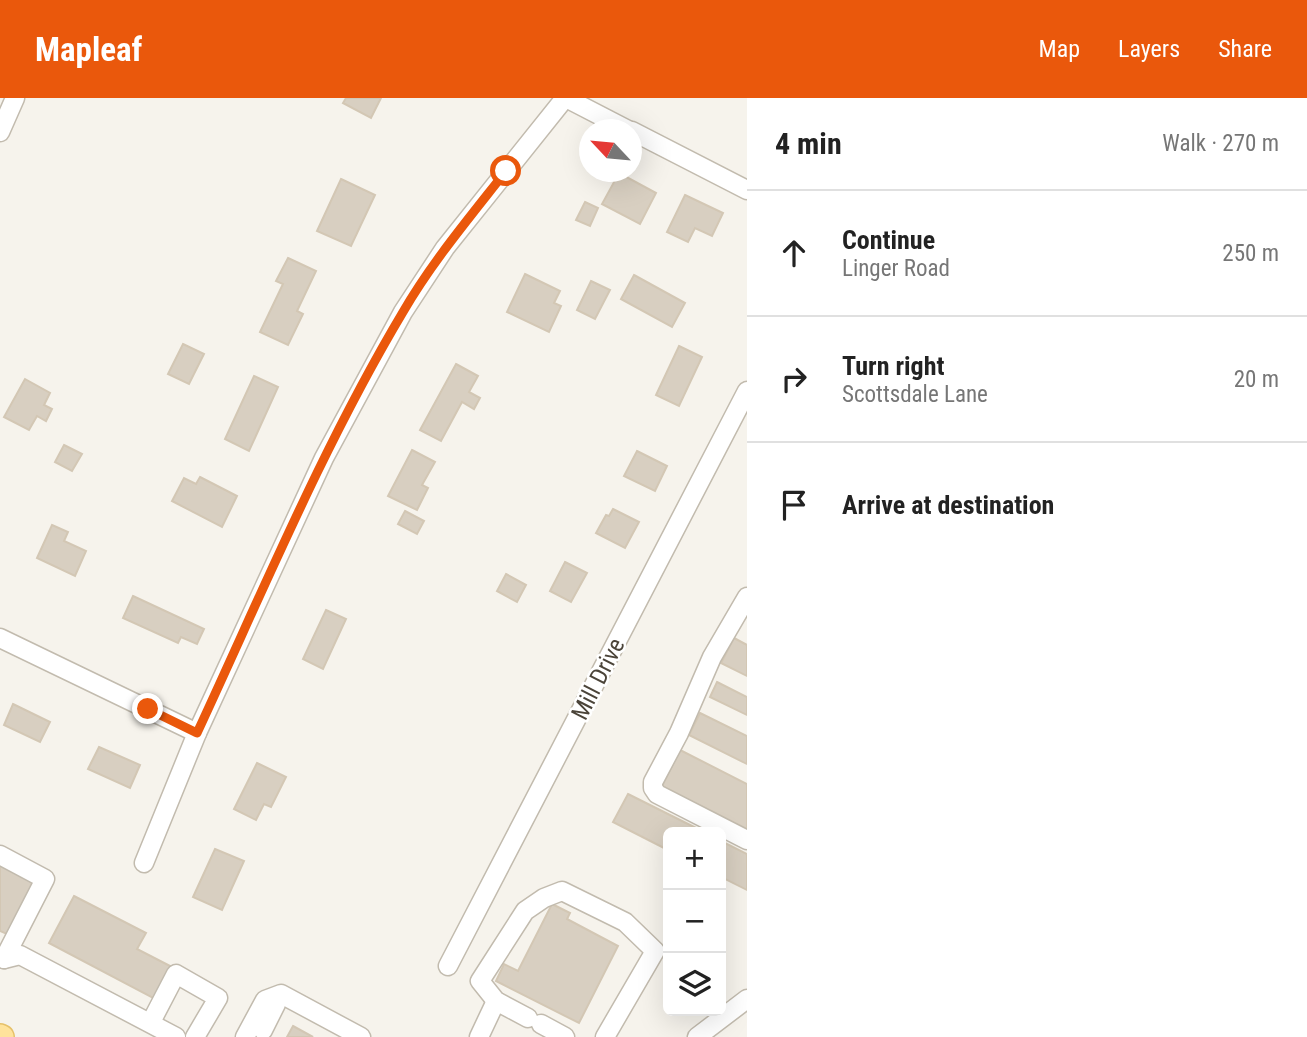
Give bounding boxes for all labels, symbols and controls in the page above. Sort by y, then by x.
text: Mapleaf [35,30,142,69]
text: Map [1039,35,1080,63]
text: Layers [1118,35,1180,63]
text: Share [1218,35,1272,63]
north arrow [579,119,642,182]
text: 4 min [775,126,842,161]
text: Walk · 270 m [1162,130,1279,157]
route start [490,155,521,186]
text: Continue [842,225,935,255]
icon: ahead [775,234,813,272]
text: 250 m [1222,240,1279,267]
text: Linger Road [842,255,950,282]
text: Turn right [842,351,944,381]
icon: right [775,360,813,398]
text: 20 m [1234,366,1279,393]
text: Scottsdale Lane [842,381,988,408]
icon: arrive [775,486,813,524]
text: Arrive at destination [842,490,1054,520]
street label: Mill Drive [566,633,630,725]
route end [132,693,163,724]
map controls [663,827,726,1016]
button: + [663,827,726,890]
button: − [663,890,726,953]
button: layers [663,953,726,1016]

